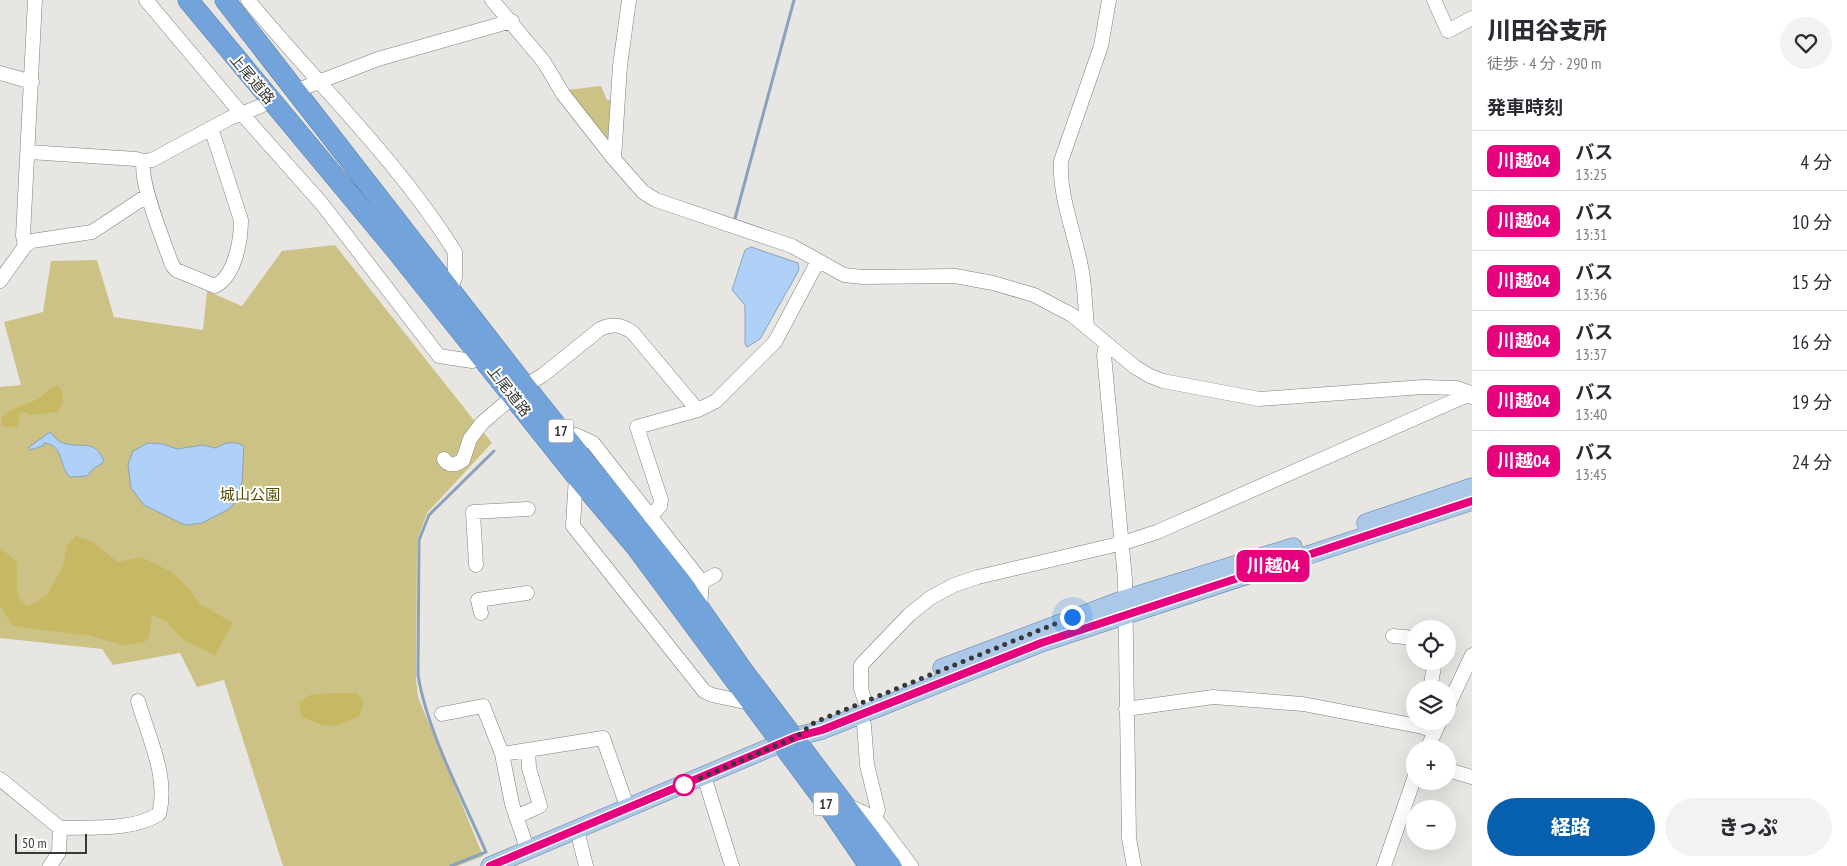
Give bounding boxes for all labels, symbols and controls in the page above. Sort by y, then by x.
text: 川田谷支所 [1487,15,1607,46]
button: heart [1780,17,1832,69]
street label: 上尾道路 [226,50,279,108]
text: 徒歩 · 4 分 · 290 m [1487,53,1601,73]
text: 発車時刻 [1487,95,1563,119]
text: バス [1575,140,1613,164]
text: 川越04 [1497,149,1550,172]
text: 4 分 [1800,150,1832,174]
text: 13:25 [1575,164,1607,184]
text: バス [1575,200,1613,224]
text: 川越04 [1497,209,1550,232]
text: 10 分 [1792,210,1832,234]
text: 13:31 [1575,224,1607,244]
text: バス [1575,260,1613,284]
text: 川越04 [1497,269,1550,292]
text: 15 分 [1792,270,1832,294]
text: 13:36 [1575,284,1607,304]
text: バス [1575,320,1613,344]
text: 川越04 [1497,329,1550,352]
text: 16 分 [1792,330,1832,354]
text: 13:37 [1575,344,1607,364]
street label: 上尾道路 [483,361,535,420]
text: バス [1575,380,1613,404]
text: 川越04 [1497,389,1550,412]
text: 19 分 [1792,390,1832,414]
text: 13:40 [1575,404,1607,424]
road number: 17 [548,420,574,442]
text: バス [1575,440,1613,464]
text: 川越04 [1497,449,1550,472]
text: 24 分 [1792,450,1832,474]
text: 13:45 [1575,464,1607,484]
park label: 城山公園 [220,485,280,504]
line badge: 川越04 [1238,550,1308,582]
text: 川越04 [1246,554,1300,577]
your location [1060,605,1085,630]
map controls [1406,620,1456,850]
button: locate [1406,620,1456,670]
button: layers [1406,680,1456,730]
button: + [1406,740,1456,790]
unlabelled marker [673,774,695,796]
road number: 17 [814,792,838,816]
button: 経路 [1487,798,1655,856]
button: きっぷ [1665,798,1832,856]
button: − [1406,800,1456,850]
scale bar [15,831,88,854]
text: 50 m [22,834,47,852]

